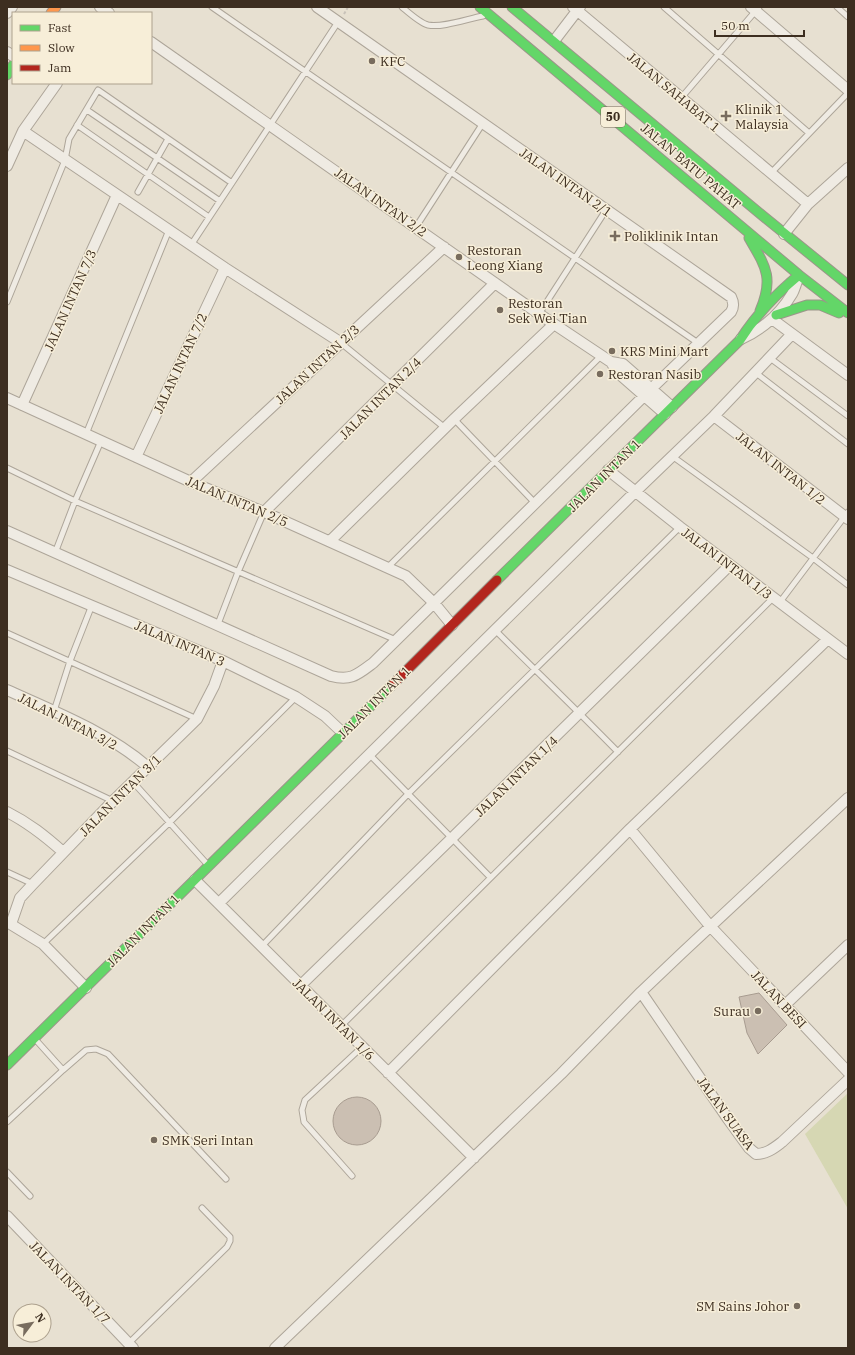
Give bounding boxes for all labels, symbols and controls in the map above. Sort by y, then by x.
legend [12,12,152,84]
scale bar [715,12,804,38]
text: 50 m [721,18,750,33]
text: Fast [48,20,72,35]
text: Slow [48,40,75,55]
street label: JALAN SAHABAT 1 [624,49,724,136]
place label: KFC [380,53,406,70]
marker: KFC [367,56,377,66]
text: Jam [48,60,72,75]
place label: Klinik 1 Malaysia [735,101,789,133]
road number: 50 [601,107,625,127]
marker: Klinik 1 Malaysia [720,110,732,122]
street label: JALAN BATU PAHAT [637,120,745,214]
street label: JALAN INTAN 2/1 [516,144,615,221]
street label: JALAN INTAN 2/2 [331,164,430,241]
place label: Poliklinik Intan [624,228,719,245]
marker: Poliklinik Intan [609,230,621,242]
place label: Restoran Leong Xiang [467,242,543,274]
street label: JALAN INTAN 7/3 [40,247,100,354]
marker: Restoran Leong Xiang [454,252,464,262]
place label: Restoran Sek Wei Tian [508,295,587,327]
marker: Restoran Sek Wei Tian [495,305,505,315]
street label: JALAN INTAN 7/2 [150,310,211,416]
street label: JALAN INTAN 2/3 [272,321,363,408]
place label: KRS Mini Mart [620,343,709,360]
marker: KRS Mini Mart [607,346,617,356]
street label: JALAN INTAN 2/4 [336,354,425,443]
place label: Restoran Nasib [608,366,701,383]
marker: Restoran Nasib [595,369,605,379]
street label: JALAN INTAN 1/2 [732,428,829,509]
street label: JALAN INTAN 1 [564,435,645,516]
street label: JALAN INTAN 2/5 [183,472,290,531]
street label: JALAN INTAN 1/3 [678,524,775,603]
street label: JALAN INTAN 3 [132,617,228,670]
street label: JALAN INTAN 1 [334,662,415,743]
street label: JALAN INTAN 3/2 [15,689,120,754]
street label: JALAN INTAN 1/4 [471,732,562,820]
street label: JALAN INTAN 3/1 [76,751,165,840]
street label: JALAN INTAN 1 [103,890,184,971]
street label: JALAN BESI [747,967,810,1032]
street label: JALAN INTAN 1/6 [289,975,378,1064]
place label: Surau [713,1003,750,1020]
marker: Surau [753,1006,763,1016]
street label: JALAN SUASA [693,1073,758,1153]
place label: SMK Seri Intan [162,1132,253,1149]
marker: SMK Seri Intan [149,1135,159,1145]
street label: JALAN INTAN 1/7 [26,1237,114,1327]
place label: SM Sains Johor [696,1298,789,1315]
marker: SM Sains Johor [792,1301,802,1311]
north arrow [12,1303,52,1343]

